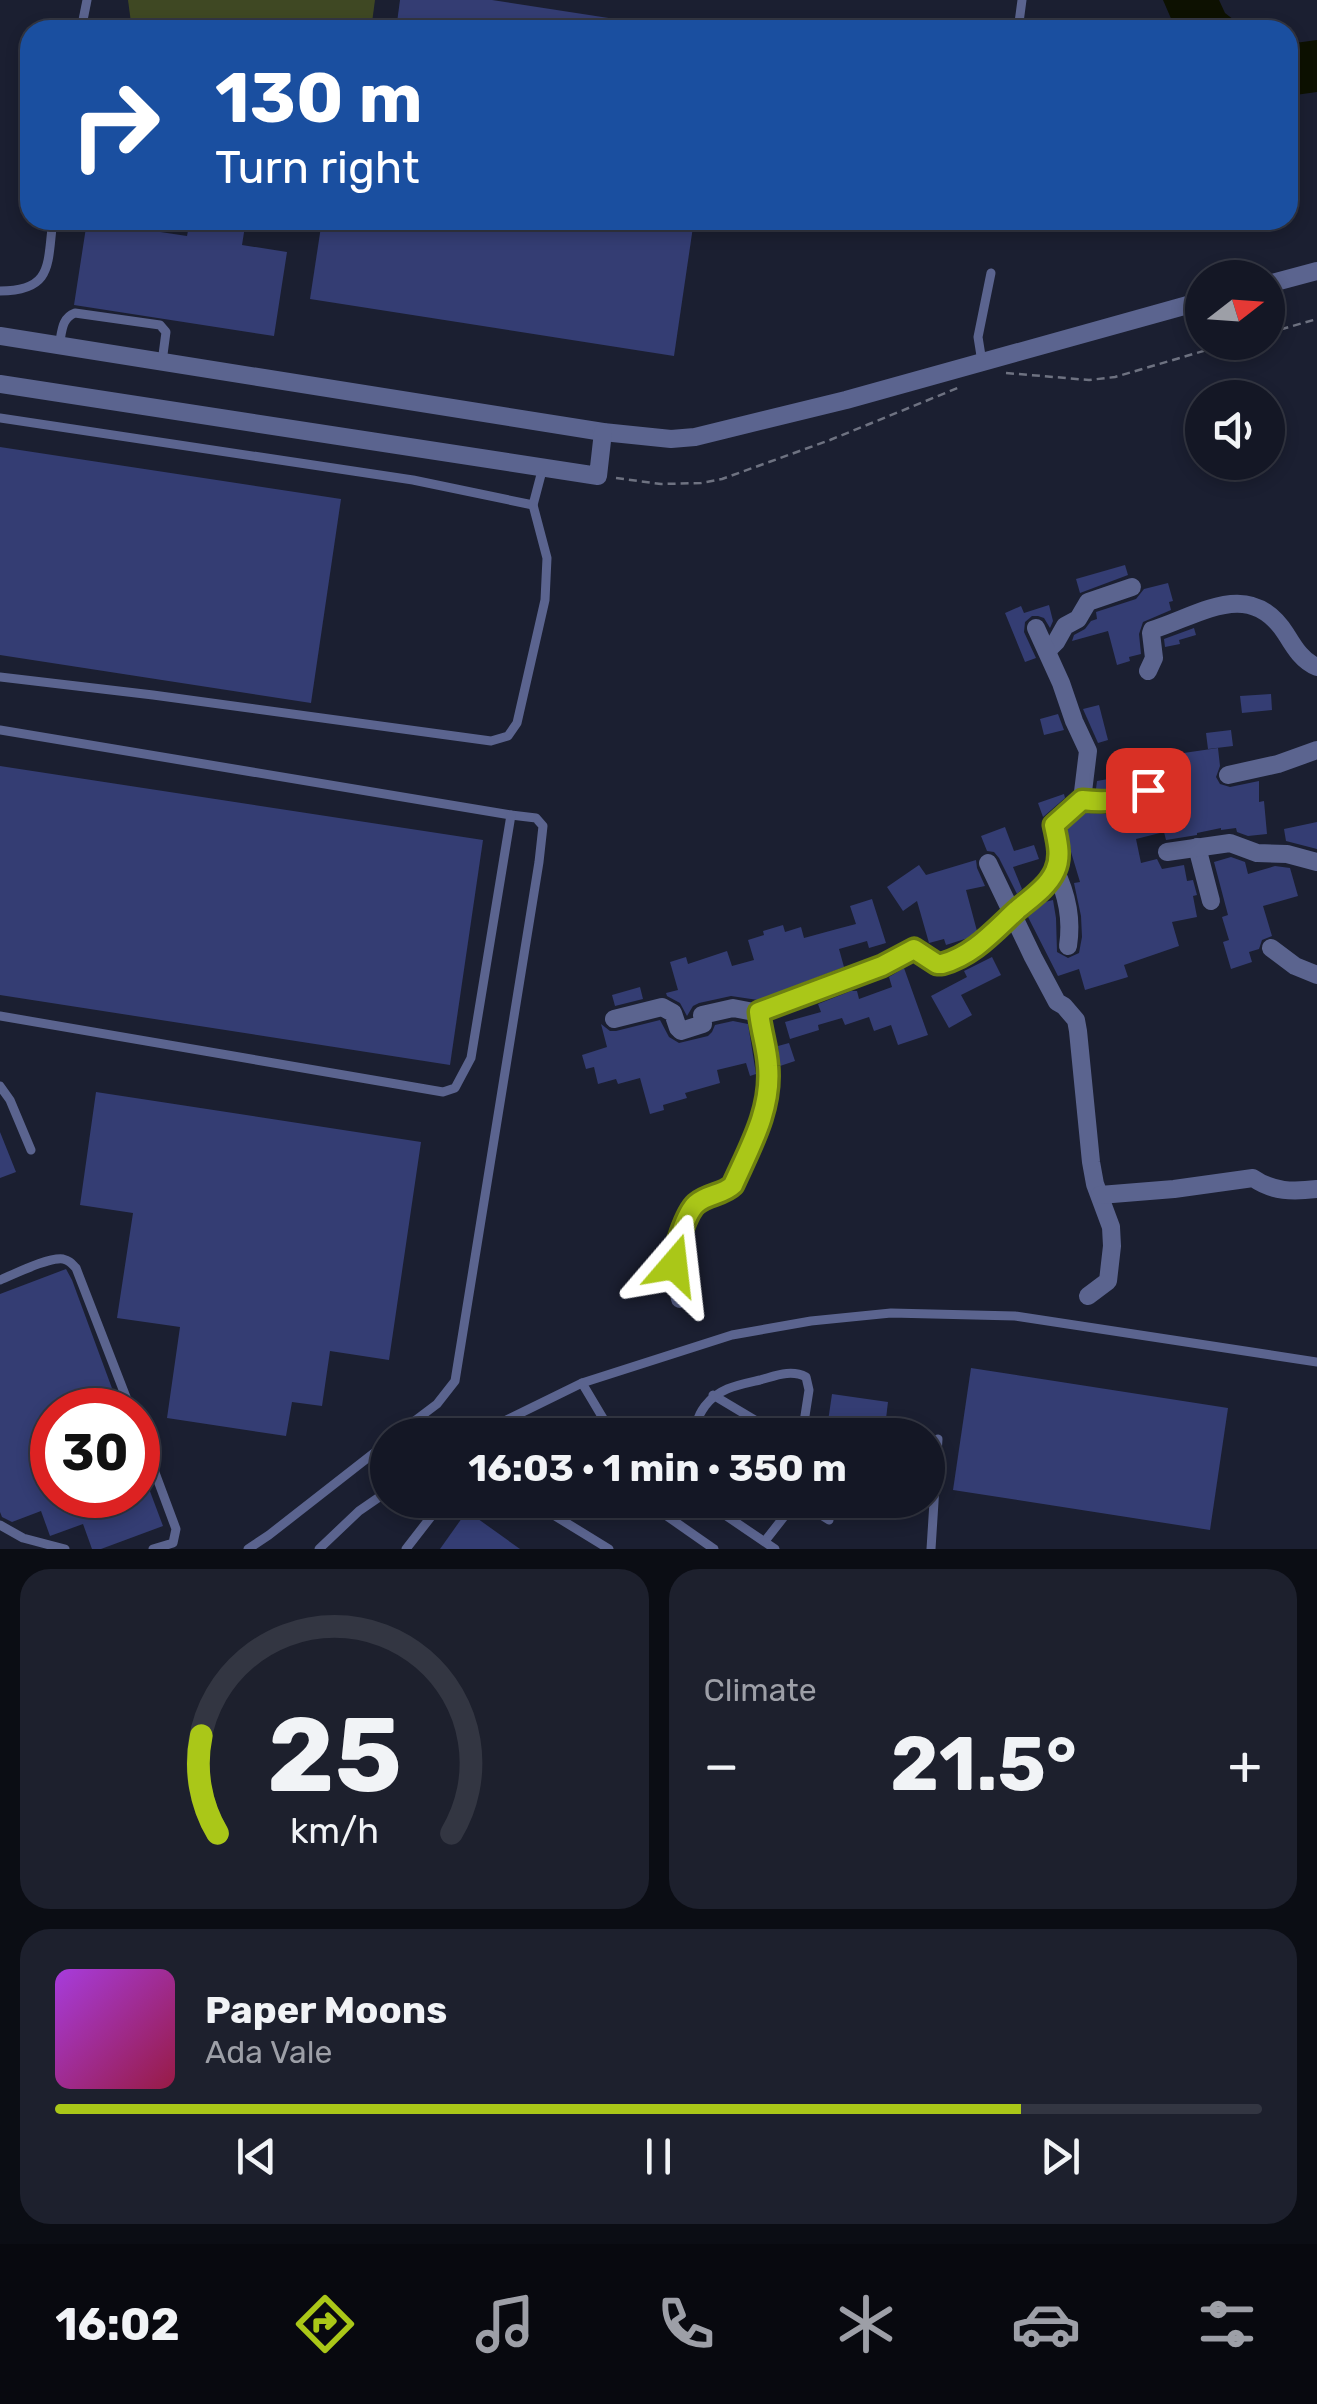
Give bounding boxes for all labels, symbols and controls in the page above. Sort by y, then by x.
text: 130 m [215,57,423,140]
icon: right [50,60,180,190]
text: Turn right [215,141,419,194]
north arrow [1185,260,1285,360]
map controls [1185,260,1285,480]
button: sound [1185,380,1285,480]
pin [1106,748,1191,833]
icon: arrive [1121,763,1176,818]
position arrow [622,1213,726,1317]
speed limit sign: 30 [30,1388,160,1518]
text: 16:03 · 1 min · 350 m [468,1445,847,1491]
text: Climate [704,1671,817,1709]
text: 25 [267,1694,402,1817]
text: 21.5° [890,1720,1077,1809]
text: − [704,1733,739,1798]
text: + [1228,1733,1262,1798]
text: km/h [290,1810,379,1852]
text: Paper Moons [205,1987,447,2033]
text: Ada Vale [205,2033,332,2071]
icon: previous [229,2129,284,2184]
icon: pause [631,2129,686,2184]
icon: next [1033,2129,1088,2184]
icon: directions [290,2289,360,2359]
icon: music [470,2289,540,2359]
icon: phone [651,2289,721,2359]
icon: climate [831,2289,901,2359]
icon: car [1011,2289,1081,2359]
icon: filters [1192,2289,1262,2359]
text: 16:02 [55,2298,180,2351]

